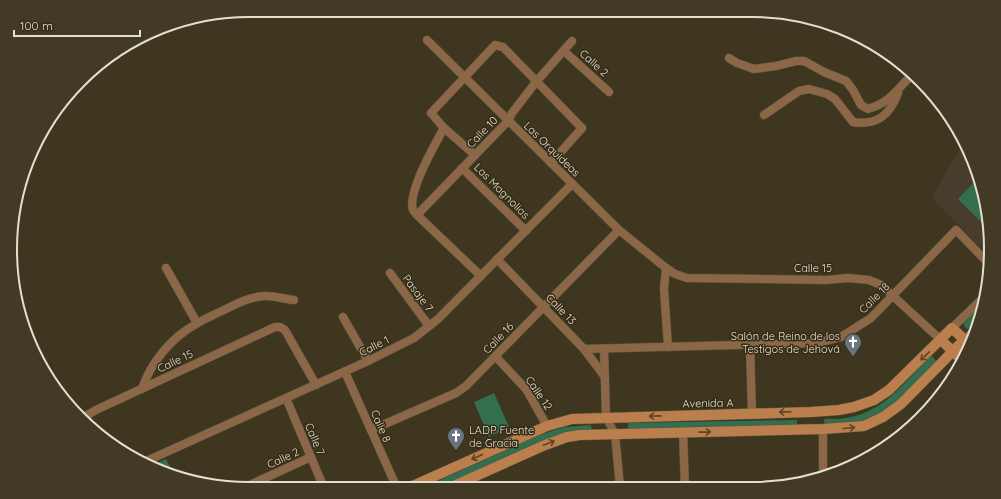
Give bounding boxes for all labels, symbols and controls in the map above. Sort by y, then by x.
scale bar [14,12,140,38]
text: 100 m [20,18,53,33]
street label: Calle 2 [577,46,611,80]
street label: Calle 10 [464,113,500,151]
street label: Las Orquideas [521,119,583,179]
street label: Las Magnolias [471,160,533,222]
street label: Calle 15 [794,261,832,275]
street label: Pasaje 7 [399,272,437,315]
street label: Calle 18 [856,280,892,316]
street label: Calle 13 [543,291,579,328]
street label: Calle 16 [480,319,516,357]
place label: Salón de Reino de los Testigos de Jehová [731,329,840,356]
street label: Calle 1 [357,332,391,360]
church icon: Salón de Reino de los Testigos de Jehová [843,332,863,357]
street label: Calle 15 [155,347,195,375]
one-way arrow [920,351,930,360]
street label: Calle 12 [523,373,555,413]
street label: Avenida A [682,396,734,410]
street label: Calle 8 [368,408,394,444]
one-way arrow [779,409,792,416]
one-way arrow [649,412,662,420]
street label: Calle 7 [302,421,328,458]
place label: LADP Fuente de Gracia [469,423,534,450]
one-way arrow [842,424,855,431]
church icon: LADP Fuente de Gracia [446,426,466,451]
one-way arrow [698,428,711,435]
one-way arrow [542,439,554,446]
street label: Calle 2 [265,444,301,472]
one-way arrow [471,454,483,461]

